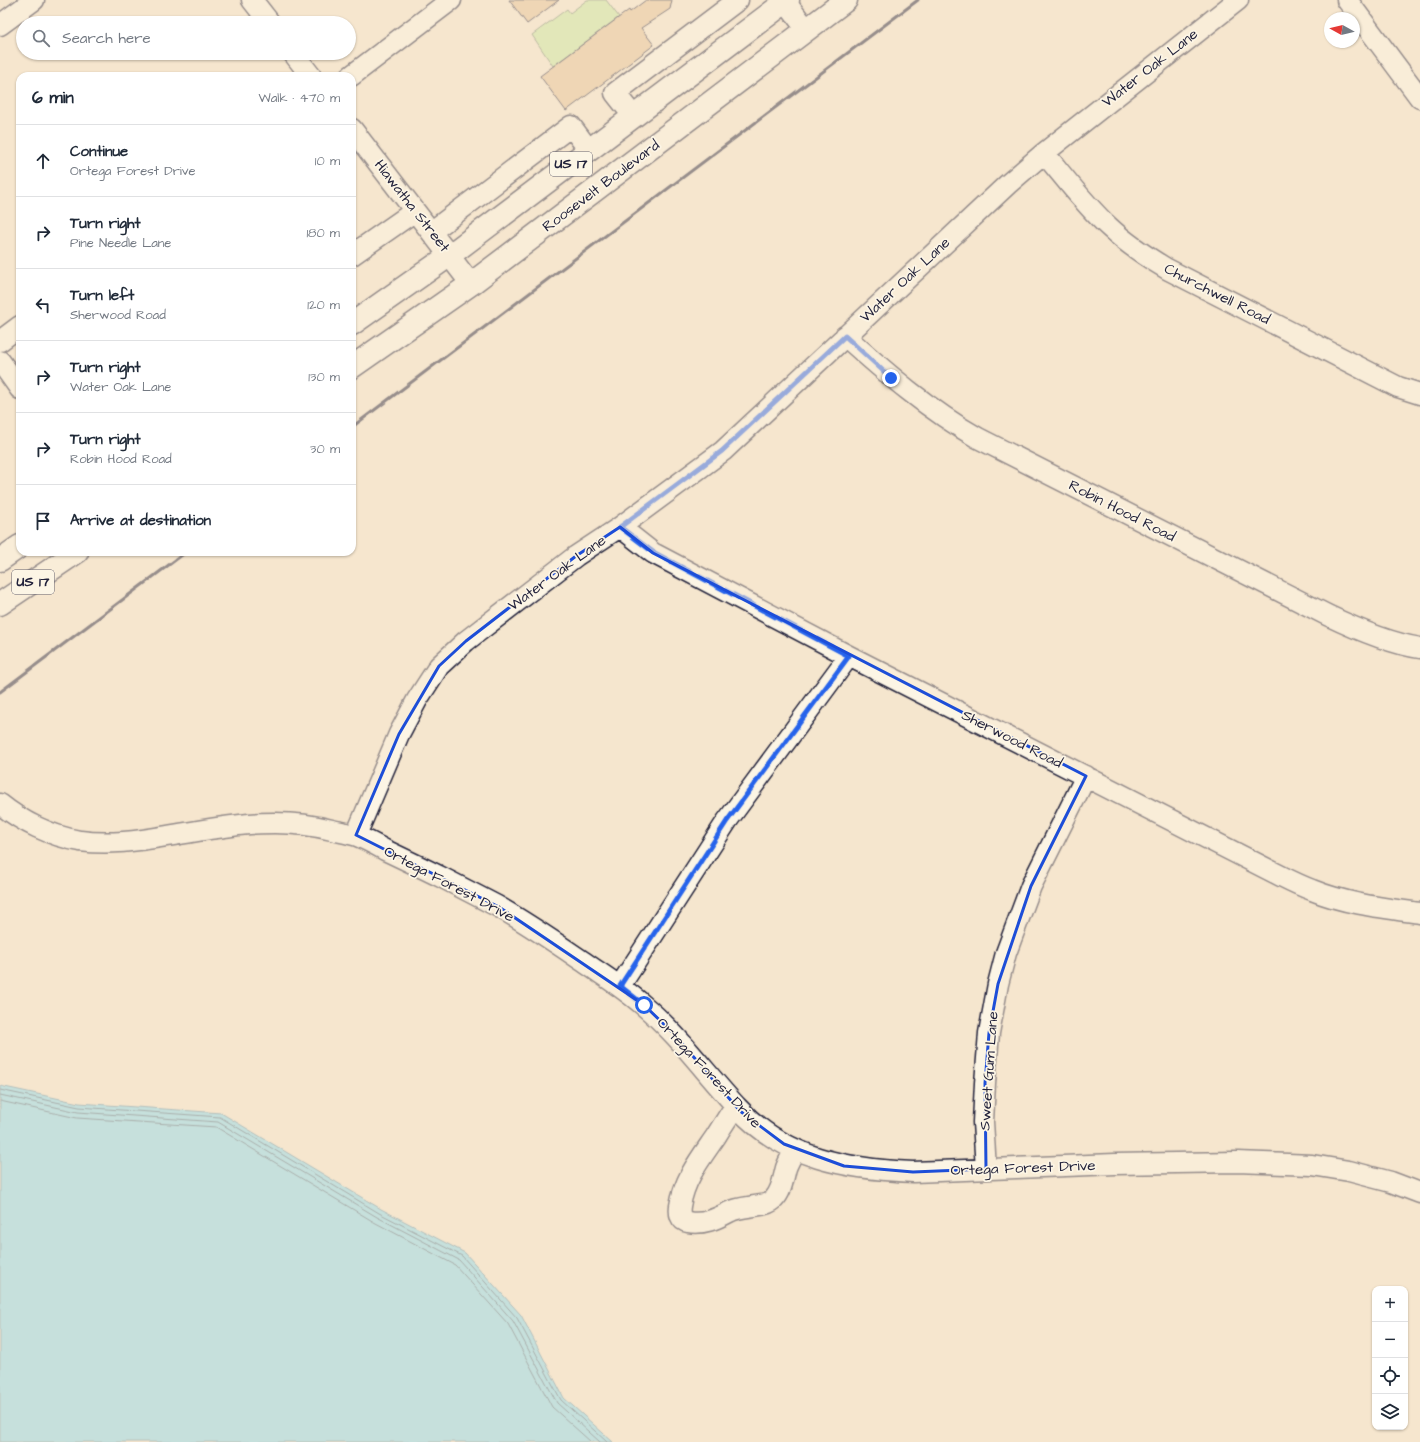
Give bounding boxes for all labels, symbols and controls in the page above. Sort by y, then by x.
north arrow [1324,12,1360,48]
search box [16,16,356,60]
street label: Water Oak Lane [1098,24,1202,112]
icon: search [30,27,52,49]
text: Search here [62,28,151,49]
text: 6 min [32,86,74,110]
text: Walk · 470 m [259,89,340,107]
street label: Roosevelt Boulevard [538,135,664,237]
text: Continue [70,141,128,162]
icon: ahead [32,150,54,172]
text: 10 m [315,152,340,170]
road number: US 17 [550,152,592,176]
street label: Hiawatha Street [369,155,455,257]
text: Ortega Forest Drive [70,162,196,180]
text: Turn right [70,213,141,234]
icon: right [32,222,54,244]
text: 180 m [306,224,340,242]
street label: Water Oak Lane [855,233,955,327]
text: Pine Needle Lane [70,234,171,252]
street label: Churchwell Road [1160,258,1274,330]
text: Turn left [70,285,134,306]
icon: left [32,294,54,316]
text: 120 m [307,296,340,314]
text: Sherwood Road [70,306,166,324]
text: Turn right [70,357,141,378]
icon: right [32,366,54,388]
text: 130 m [308,368,340,386]
route end [882,369,900,387]
text: Water Oak Lane [70,378,171,396]
text: Turn right [70,429,141,450]
icon: right [32,438,54,460]
text: 30 m [310,440,340,458]
text: Robin Hood Road [70,450,172,468]
street label: Robin Hood Road [1065,475,1179,547]
icon: arrive [32,510,54,532]
text: Arrive at destination [70,510,211,531]
street label: Water Oak Lane [504,530,610,616]
road number: US 17 [12,570,54,594]
street label: Sherwood Road [958,705,1066,774]
street label: Ortega Forest Drive [380,841,518,928]
route start [635,996,653,1014]
street label: Sweet Gum Lane [974,1011,1004,1131]
street label: Ortega Forest Drive [651,1013,766,1134]
street label: Ortega Forest Drive [950,1155,1096,1182]
map controls [1372,1286,1408,1430]
button: + [1372,1286,1408,1322]
button: − [1372,1322,1408,1358]
button: locate [1372,1358,1408,1394]
button: layers [1372,1394,1408,1430]

